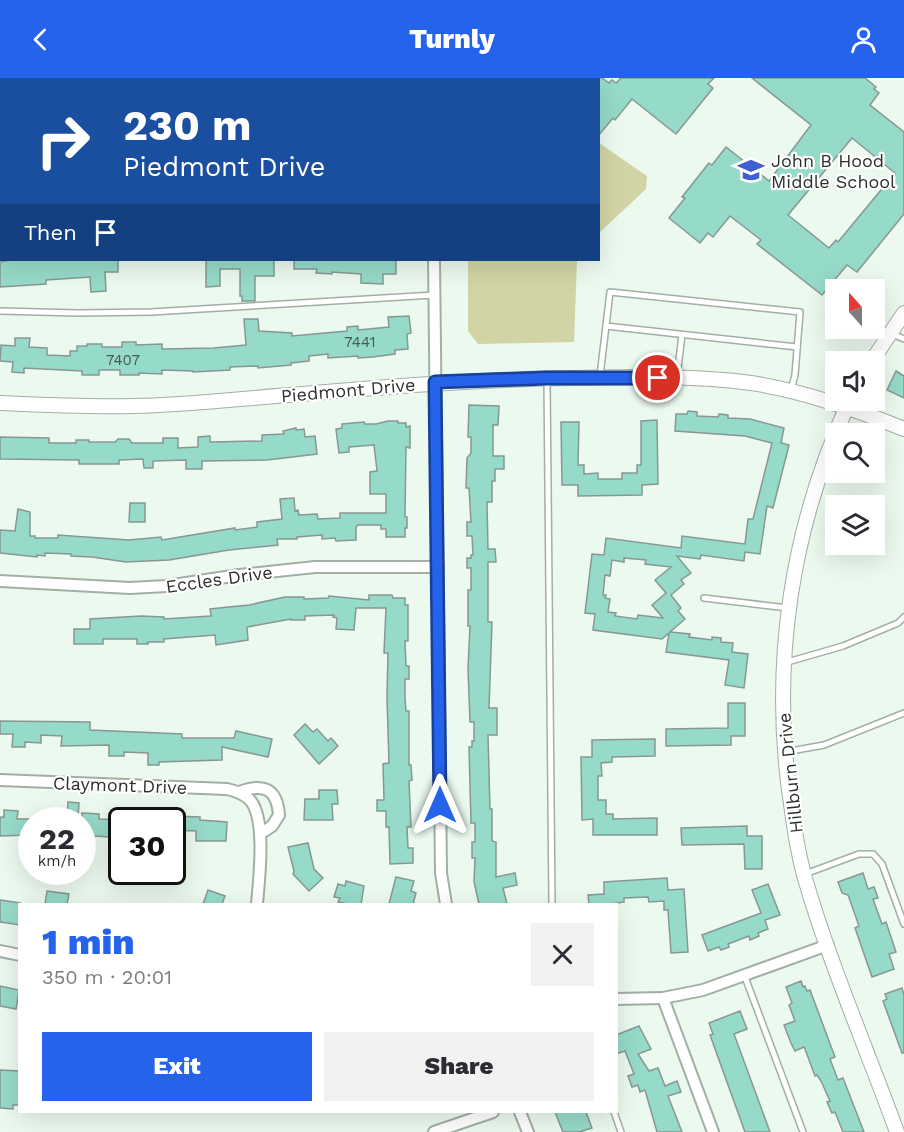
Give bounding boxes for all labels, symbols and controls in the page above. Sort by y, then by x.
icon: back [24,23,57,56]
text: Turnly [409,23,495,55]
icon: person [847,23,880,56]
text: 230 m [123,101,252,150]
icon: right [24,102,102,180]
place label: John B Hood Middle School [771,150,896,192]
text: Piedmont Drive [123,151,325,183]
school or university icon: John B Hood Middle School [736,155,766,185]
icon: arrive [89,216,122,249]
text: Then [24,220,77,245]
north arrow [825,279,885,339]
map controls [825,279,885,555]
house number: 7441 [344,333,376,351]
house number: 7407 [106,351,140,369]
button: sound [825,351,885,411]
pin [632,352,683,403]
icon: arrive [641,361,674,394]
street label: Piedmont Drive [280,374,416,406]
button: search [825,423,885,483]
button: layers [825,495,885,555]
street label: Eccles Drive [164,561,274,597]
street label: Hillburn Drive [773,712,807,834]
street label: Claymont Drive [53,772,187,798]
position arrow [408,773,472,837]
speed limit sign: 30 [108,807,186,885]
text: 22 [39,821,75,856]
text: km/h [38,852,76,870]
text: 1 min [42,921,135,963]
button: close [531,923,594,986]
text: 350 m · 20:01 [42,965,172,989]
button: Exit [42,1032,312,1101]
button: Share [324,1032,594,1101]

